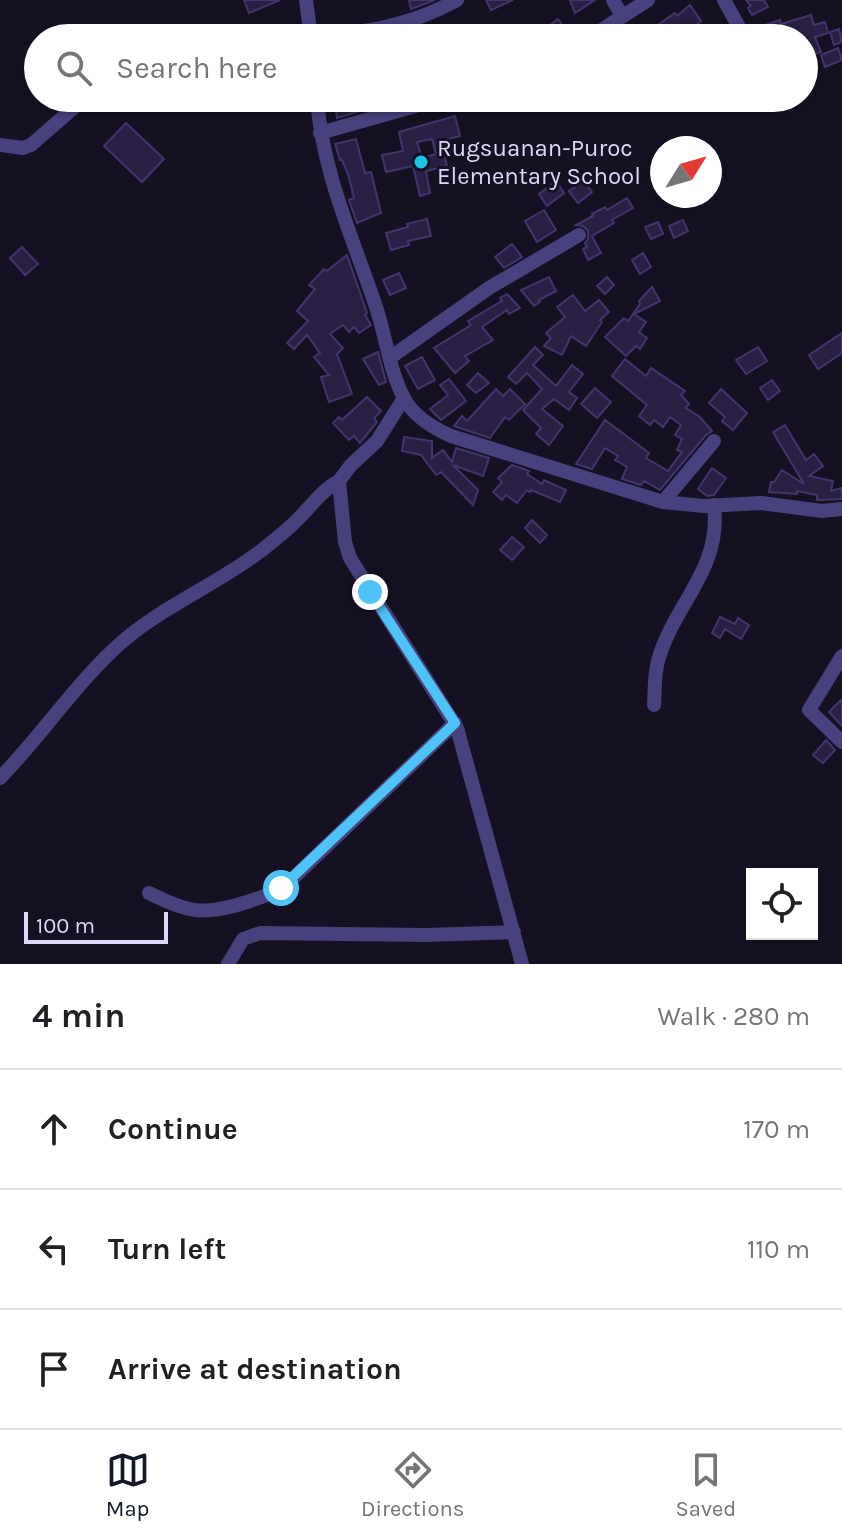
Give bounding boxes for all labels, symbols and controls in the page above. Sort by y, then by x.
search box [24,24,818,112]
icon: search [52,46,96,90]
text: Search here [116,50,277,86]
place label: Rugsuanan-Puroc Elementary School [437,134,641,190]
north arrow [650,136,722,208]
marker: Rugsuanan-Puroc Elementary School [412,153,430,171]
route end [352,574,388,610]
map controls [746,868,818,940]
button: locate [746,868,818,940]
route start [263,870,299,906]
scale bar [24,908,168,944]
text: 100 m [36,913,95,939]
text: 4 min [32,996,125,1036]
text: Walk · 280 m [657,1001,810,1032]
icon: ahead [32,1107,76,1151]
text: Continue [108,1111,238,1147]
text: 170 m [743,1114,810,1145]
icon: left [32,1227,76,1271]
text: Turn left [108,1231,226,1267]
text: 110 m [747,1234,810,1265]
icon: arrive [32,1347,76,1391]
text: Arrive at destination [108,1351,402,1387]
tab: Map [106,1448,150,1522]
tab: Directions [361,1448,464,1522]
tab: Saved [676,1448,736,1522]

